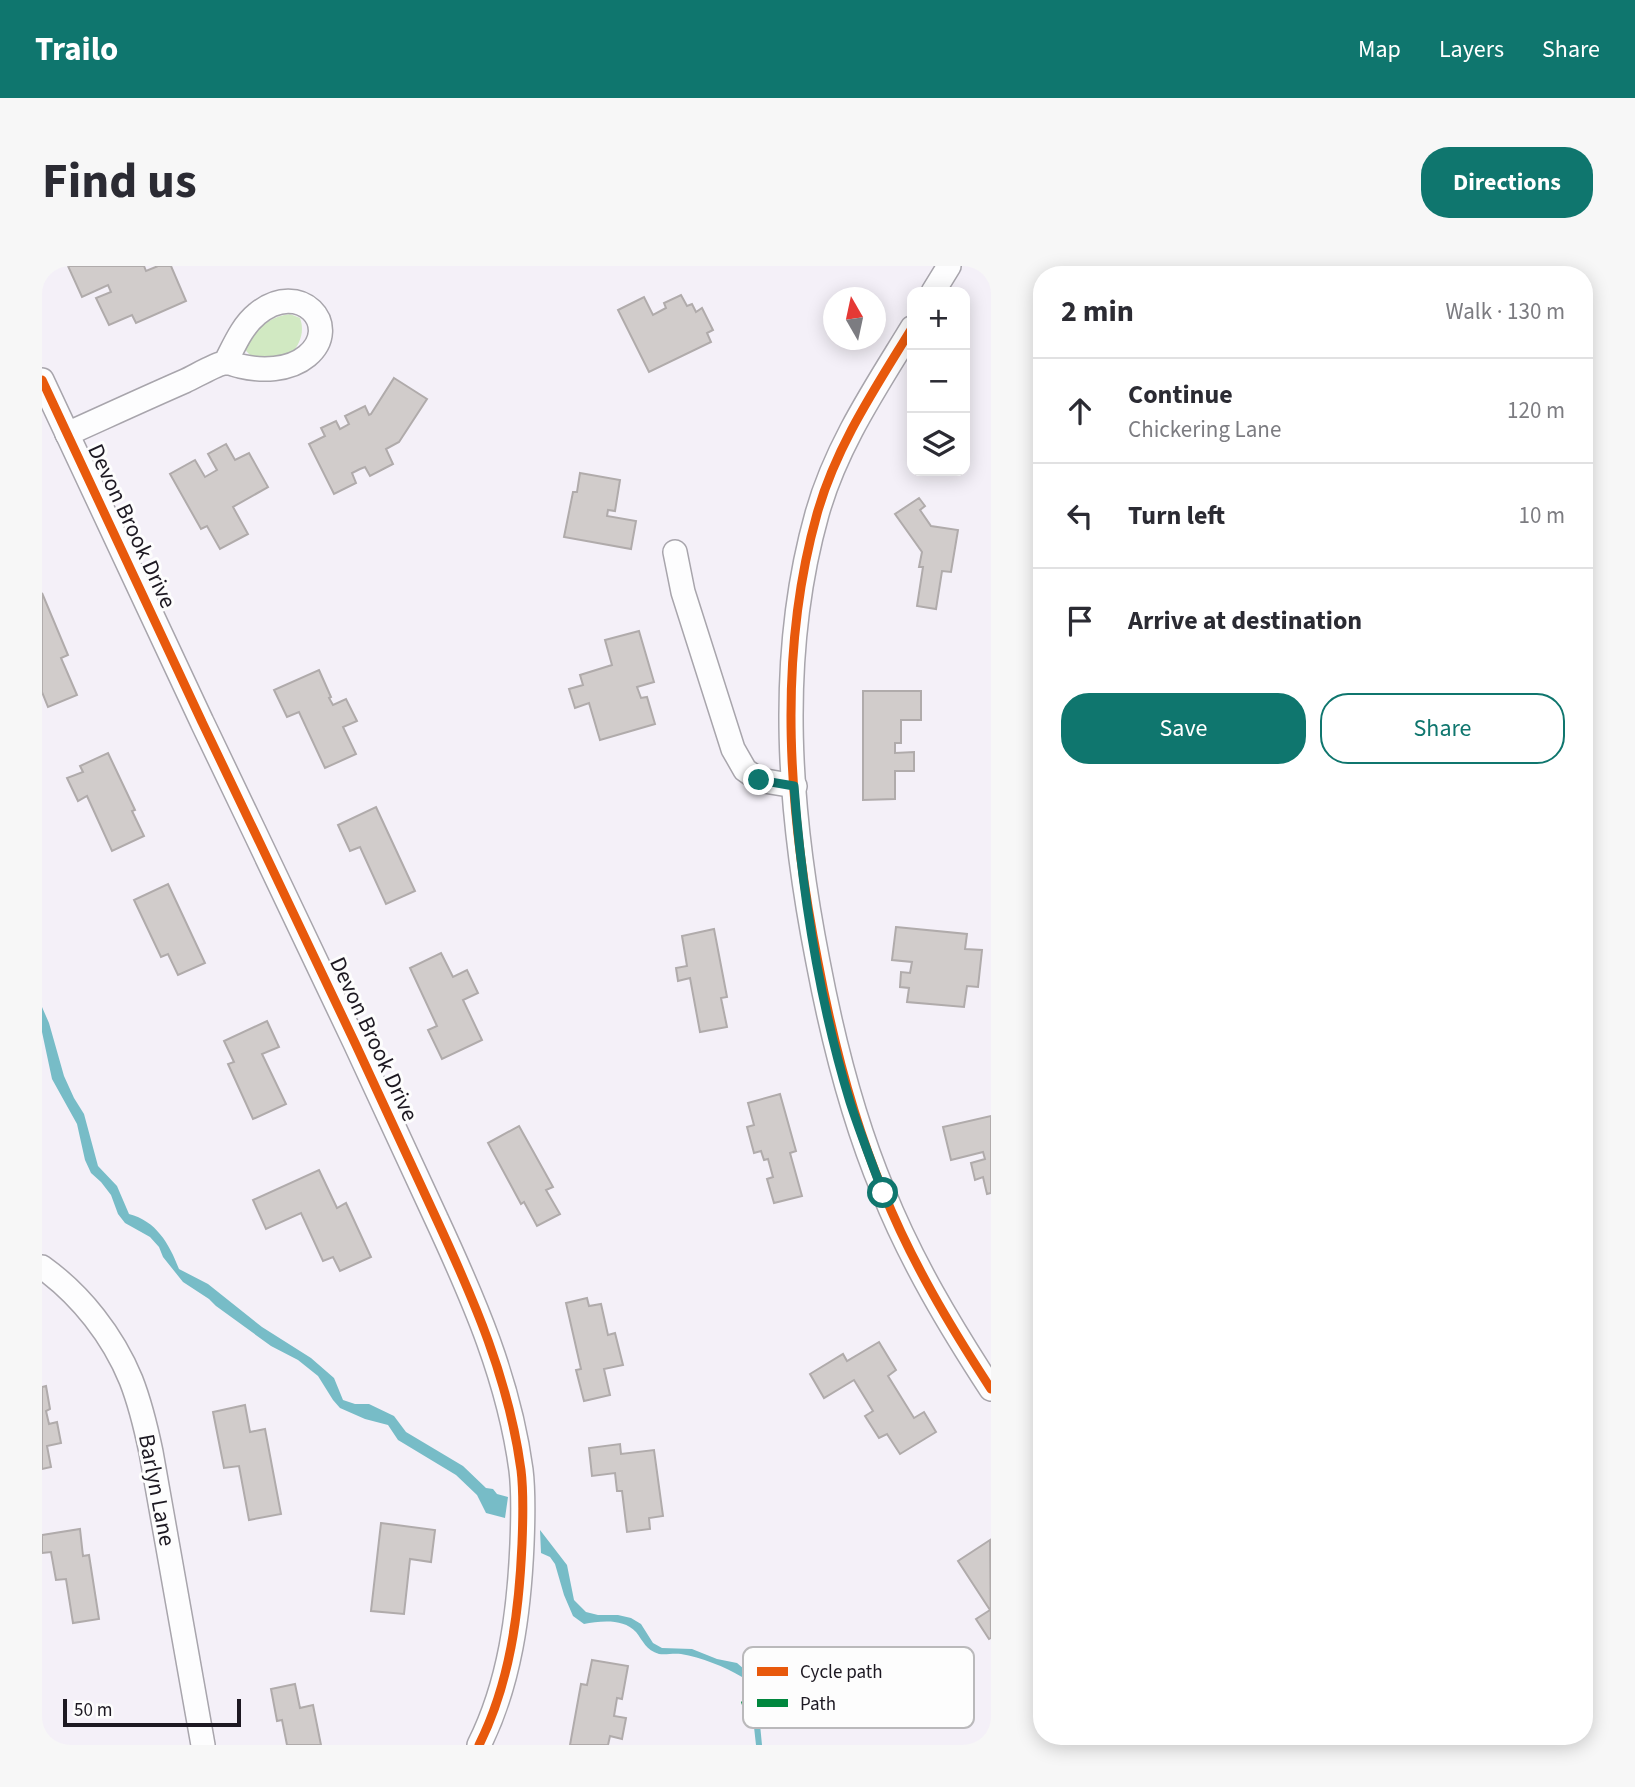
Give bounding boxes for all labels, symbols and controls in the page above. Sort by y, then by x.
text: Trailo [35,26,118,73]
text: Map [1358,32,1401,67]
text: Layers [1439,32,1504,67]
text: Share [1542,32,1600,67]
text: Find us [42,147,197,217]
button: Directions [1421,147,1593,218]
north arrow [823,287,886,350]
map controls [907,287,970,476]
button: + [907,287,970,350]
text: 2 min [1061,290,1134,333]
text: Walk · 130 m [1446,295,1565,328]
button: − [907,350,970,413]
text: Continue [1128,376,1233,413]
icon: ahead [1061,392,1099,430]
text: 120 m [1507,394,1565,427]
button: layers [907,413,970,476]
text: Chickering Lane [1128,413,1281,446]
street label: Devon Brook Drive [79,438,185,614]
icon: left [1061,497,1099,535]
text: Turn left [1128,497,1225,534]
text: 10 m [1518,499,1565,532]
icon: arrive [1061,602,1099,640]
text: Arrive at destination [1128,602,1362,639]
button: Save [1061,693,1306,764]
button: Share [1320,693,1565,764]
route end [743,764,774,795]
street label: Devon Brook Drive [321,951,427,1127]
route start [867,1177,898,1208]
street label: Barlyn Lane [130,1431,184,1549]
legend [743,1647,974,1728]
text: Cycle path [800,1659,882,1686]
text: Path [800,1691,836,1718]
scale bar [63,1696,242,1728]
text: 50 m [74,1697,112,1724]

